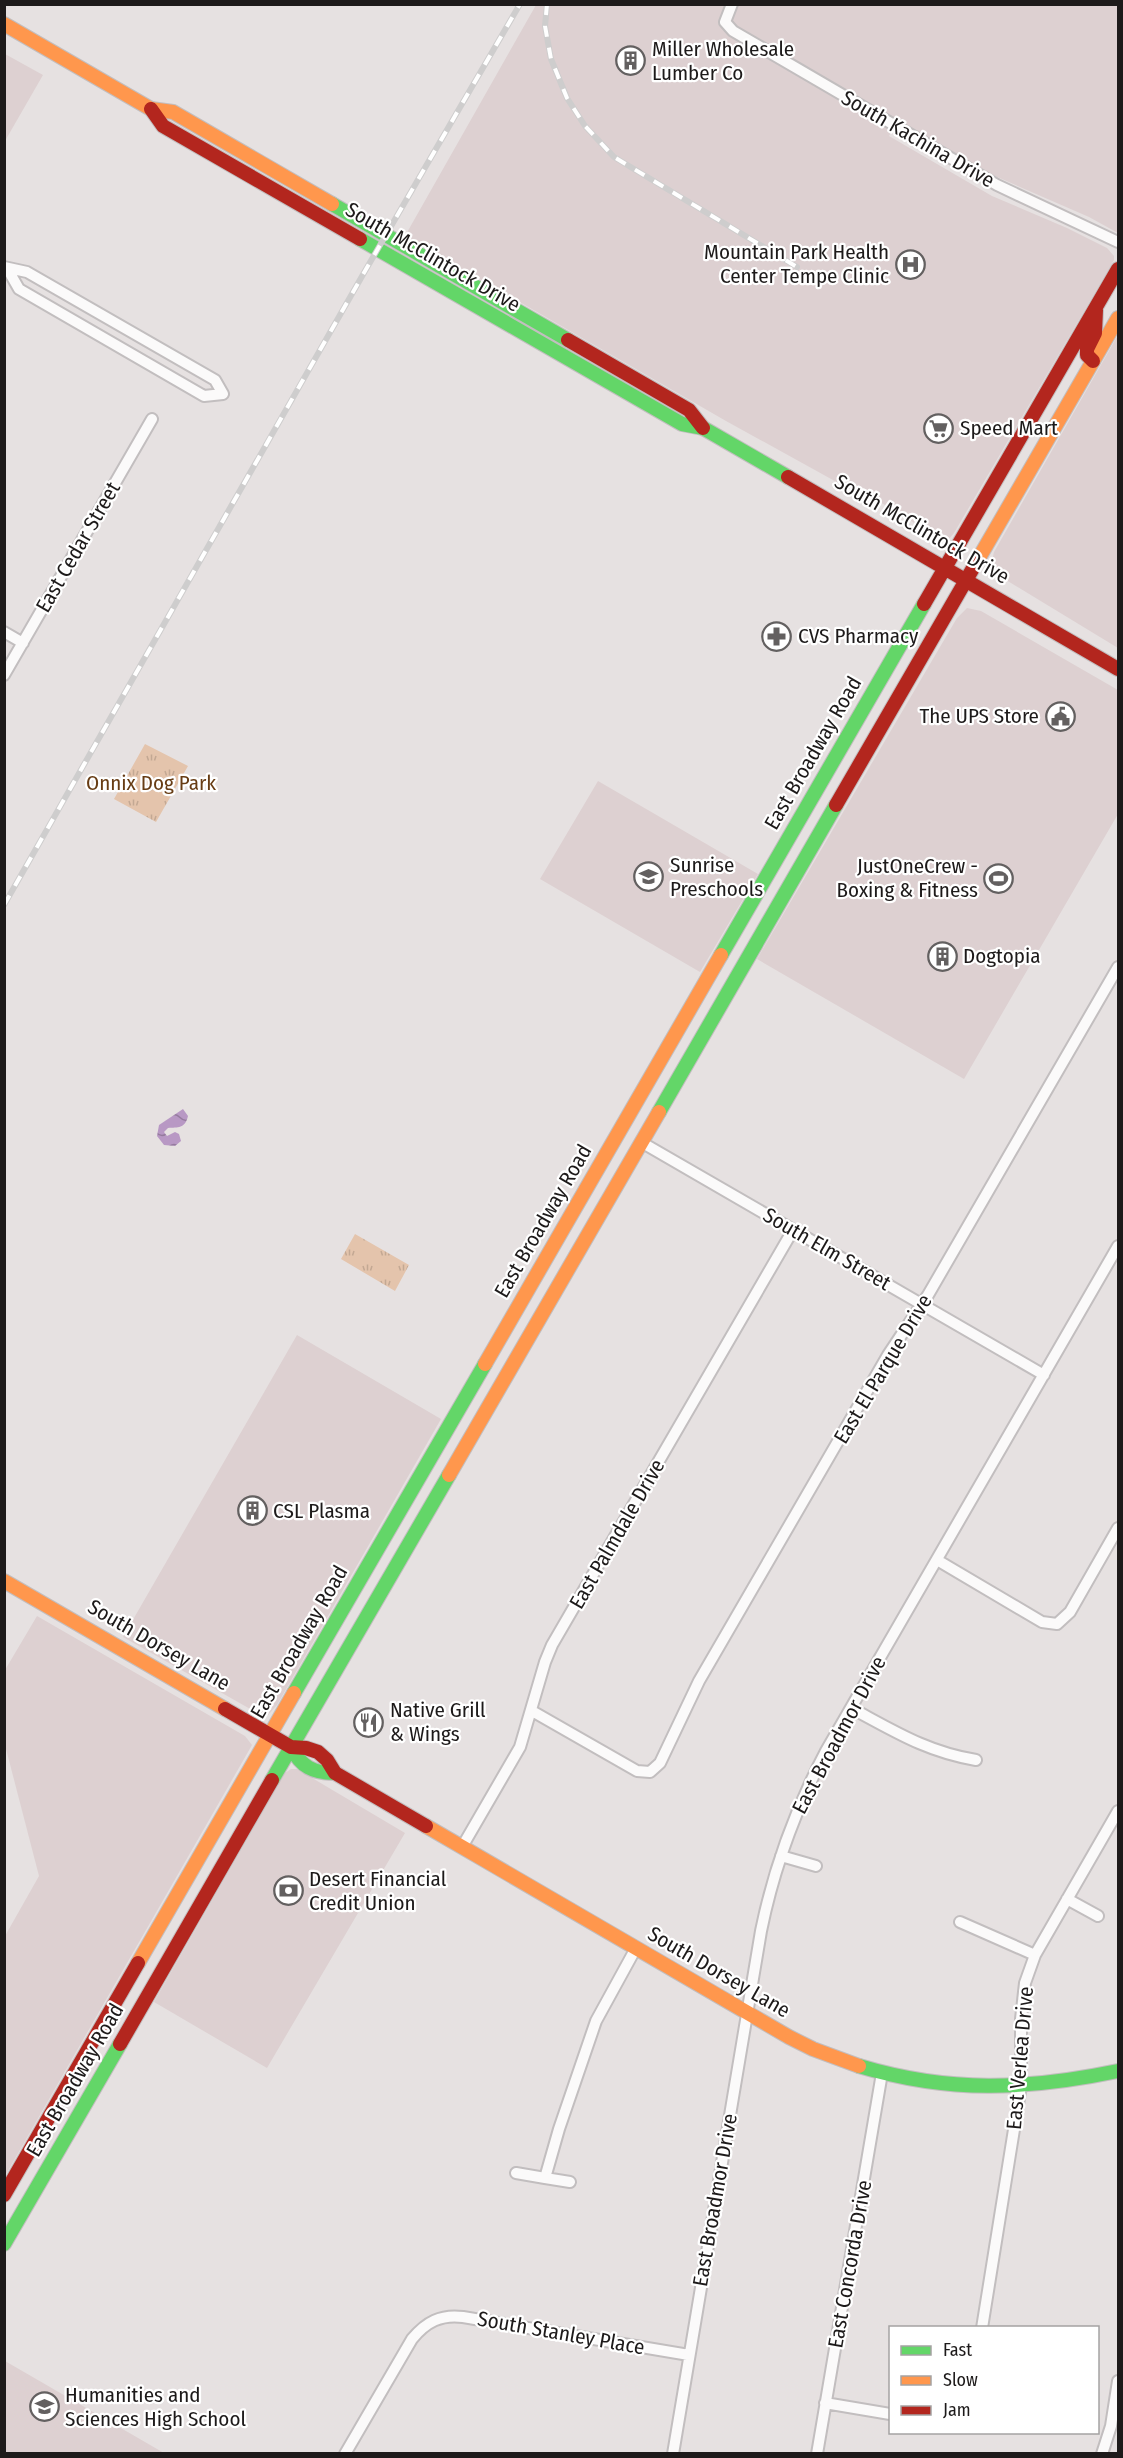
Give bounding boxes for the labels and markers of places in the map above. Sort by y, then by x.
place label: Miller Wholesale Lumber Co [652,36,794,86]
building icon: Miller Wholesale Lumber Co [615,45,647,77]
place label: Mountain Park Health Center Tempe Clinic [704,239,889,289]
hospital icon: Mountain Park Health Center Tempe Clinic [894,248,926,280]
supermarket icon: Speed Mart [923,412,955,444]
place label: Speed Mart [960,415,1058,441]
pharmacy icon: CVS Pharmacy [761,620,793,652]
place label: CVS Pharmacy [798,623,919,649]
public building icon: The UPS Store [1044,700,1076,732]
place label: The UPS Store [919,703,1039,729]
place label: Sunrise Preschools [670,852,763,902]
place label: JustOneCrew - Boxing & Fitness [837,853,978,903]
school or university icon: Sunrise Preschools [633,861,665,893]
sports icon: JustOneCrew - Boxing & Fitness [983,862,1015,894]
building icon: Dogtopia [926,940,958,972]
place label: Dogtopia [963,943,1040,969]
building icon: CSL Plasma [236,1495,268,1527]
place label: CSL Plasma [273,1498,370,1524]
place label: Native Grill & Wings [390,1697,486,1747]
restaurant icon: Native Grill & Wings [353,1706,385,1738]
place label: Desert Financial Credit Union [309,1866,447,1916]
bank icon: Desert Financial Credit Union [272,1875,304,1907]
place label: Humanities and Sciences High School [65,2382,246,2432]
school or university icon: Humanities and Sciences High School [28,2391,60,2423]

